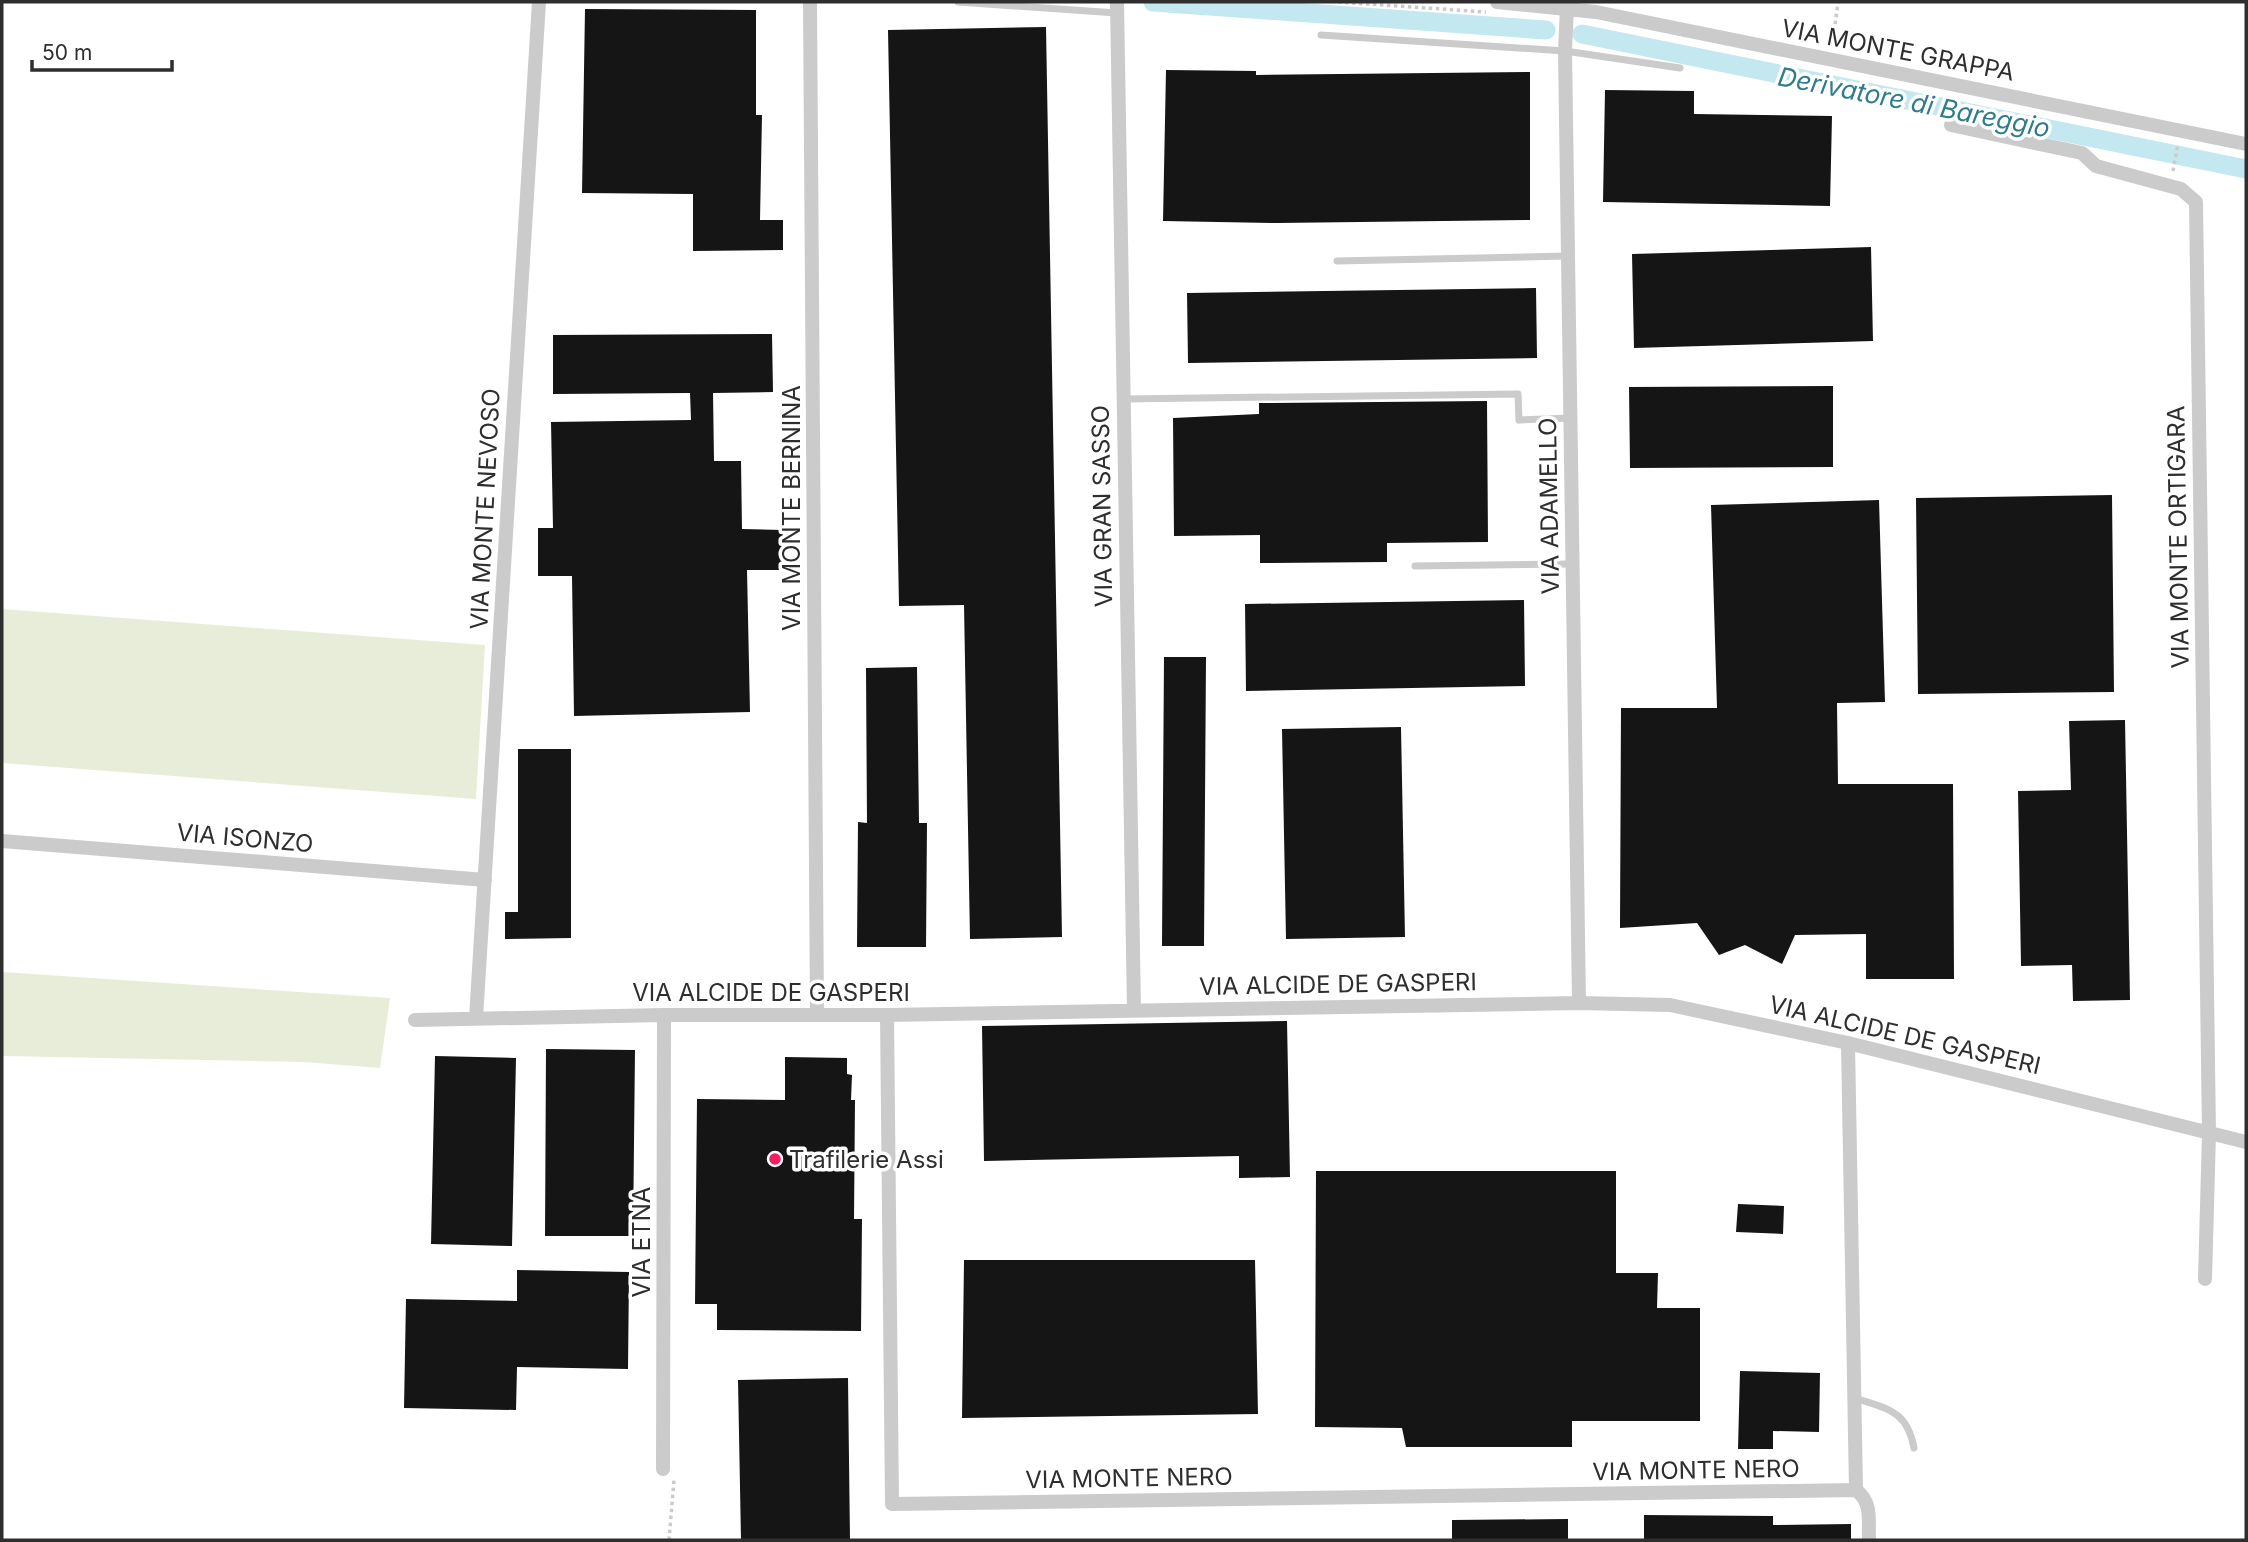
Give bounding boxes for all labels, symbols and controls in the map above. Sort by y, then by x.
street label: VIA MONTE GRAPPA [1779,13,2017,87]
scale bar [32,28,172,72]
text: 50 m [42,40,92,65]
water label: Derivatore di Bareggio [1775,60,2053,144]
street label: VIA MONTE BERNINA [777,385,806,631]
street label: VIA MONTE NEVOSO [464,388,506,630]
street label: VIA GRAN SASSO [1086,405,1118,607]
street label: VIA MONTE ORTIGARA [2161,405,2195,669]
street label: VIA ADAMELLO [1533,417,1565,595]
street label: VIA ISONZO [175,818,315,858]
street label: VIA ALCIDE DE GASPERI [1199,967,1477,1001]
street label: VIA ALCIDE DE GASPERI [632,978,910,1007]
street label: VIA ALCIDE DE GASPERI [1766,990,2044,1080]
place label: Trafilerie Assi [789,1145,944,1174]
marker: Trafilerie Assi [767,1151,783,1167]
street label: VIA ETNA [627,1187,656,1297]
street label: VIA MONTE NERO [1592,1454,1800,1486]
street label: VIA MONTE NERO [1025,1462,1233,1494]

